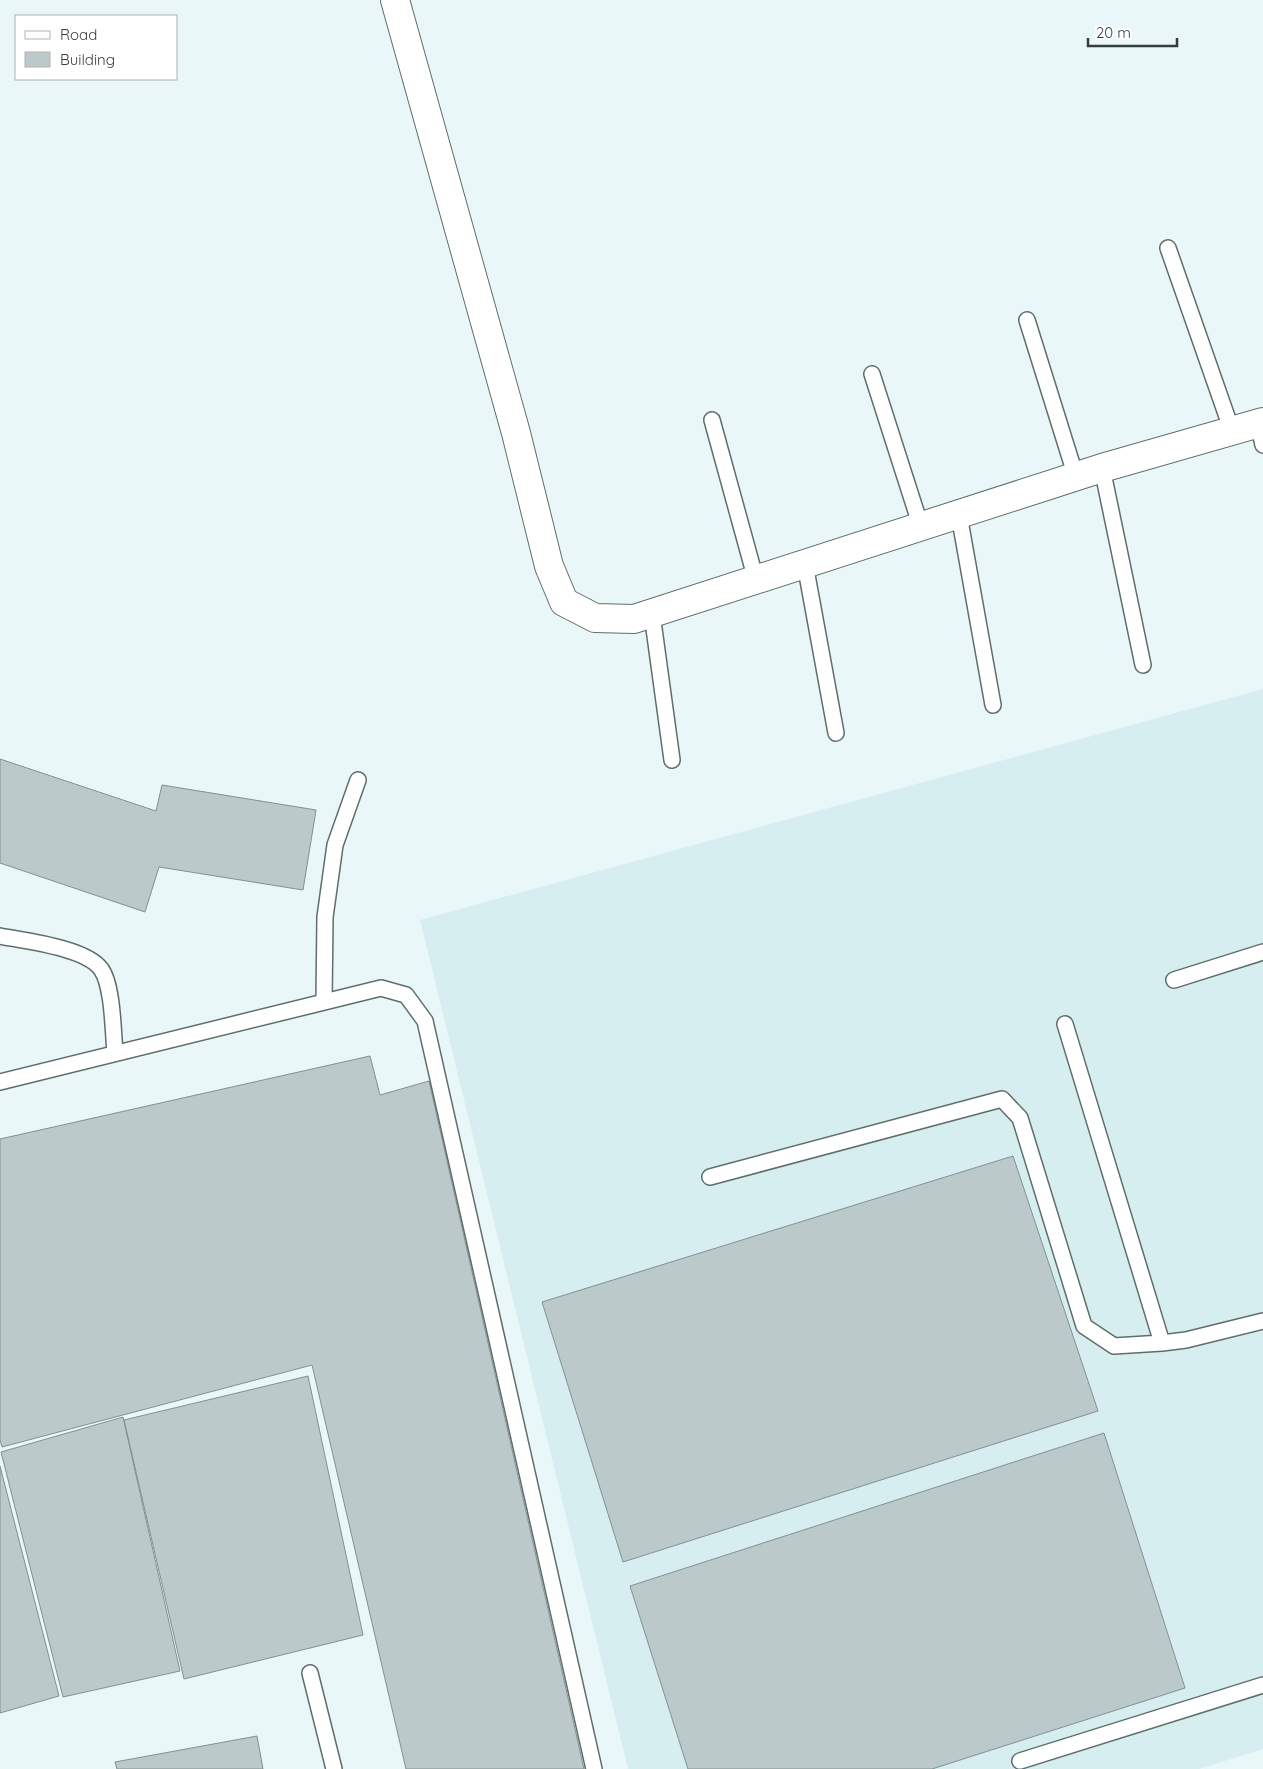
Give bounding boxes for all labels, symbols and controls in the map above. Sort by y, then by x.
legend [15,15,178,80]
scale bar [1088,15,1177,47]
text: 20 m [1096,23,1131,42]
text: Road [60,25,97,44]
text: Building [60,50,115,69]

